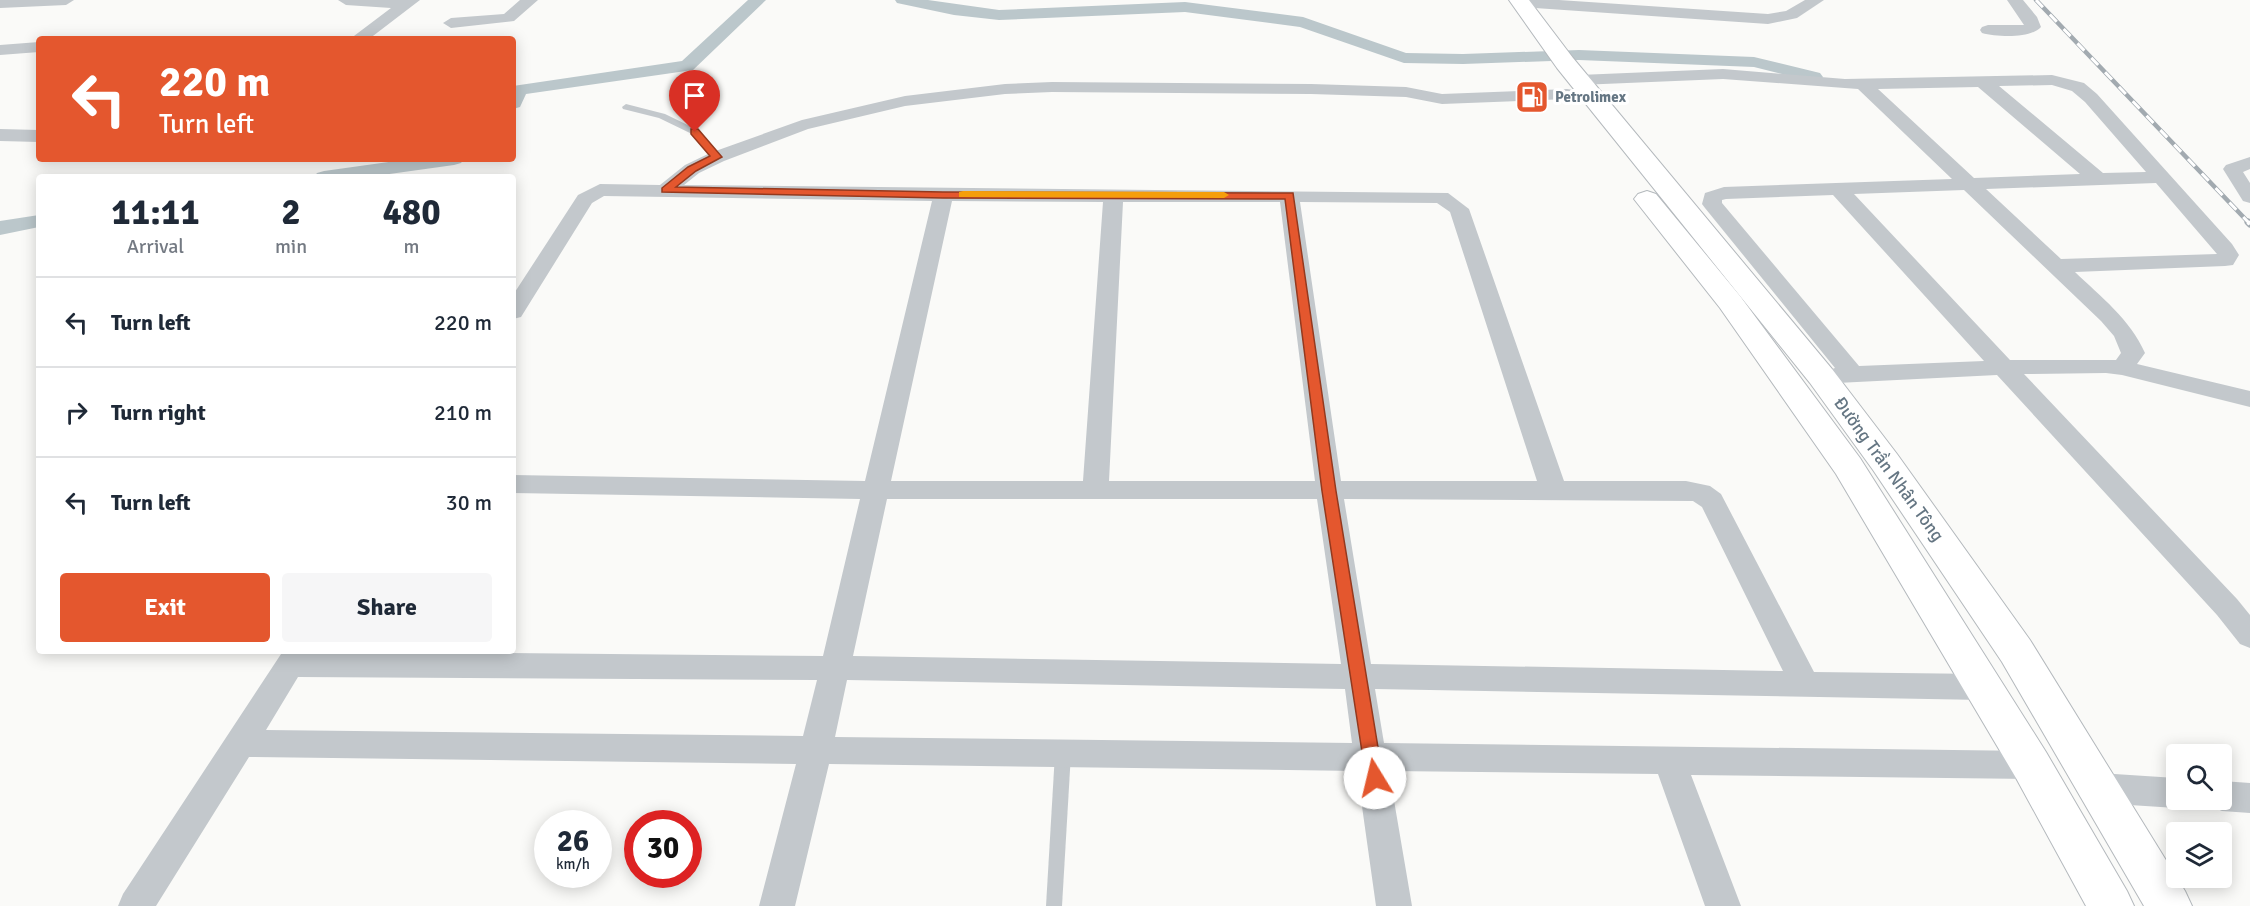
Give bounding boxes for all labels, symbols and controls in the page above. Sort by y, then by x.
text: 220 m [159,57,270,108]
icon: left [60,60,138,138]
pin [669,70,720,132]
icon: arrive [678,79,711,112]
fuel station icon: Petrolimex [1514,79,1550,115]
place label: Petrolimex [1555,88,1627,106]
text: Turn left [159,108,254,141]
text: 11:11 [111,190,200,235]
text: 2 [281,190,301,235]
text: 480 [382,190,441,235]
text: Arrival [127,234,184,259]
text: min [275,234,307,259]
text: m [404,234,420,259]
icon: left [60,306,93,339]
text: Turn left [111,309,191,336]
text: 220 m [434,309,492,336]
street label: Đường Trần Nhân Tông [1829,392,1949,546]
icon: right [60,396,93,429]
text: Turn right [111,399,206,426]
text: 210 m [434,399,492,426]
icon: left [60,486,93,519]
text: Turn left [111,489,191,516]
text: 30 m [446,489,492,516]
button: Exit [60,573,270,642]
button: Share [282,573,492,642]
map controls [2166,744,2232,888]
button: search [2166,744,2232,810]
position arrow [1343,746,1407,810]
speed limit sign: 30 [624,810,702,888]
button: layers [2166,822,2232,888]
text: 26 [557,823,589,860]
text: km/h [556,855,590,873]

